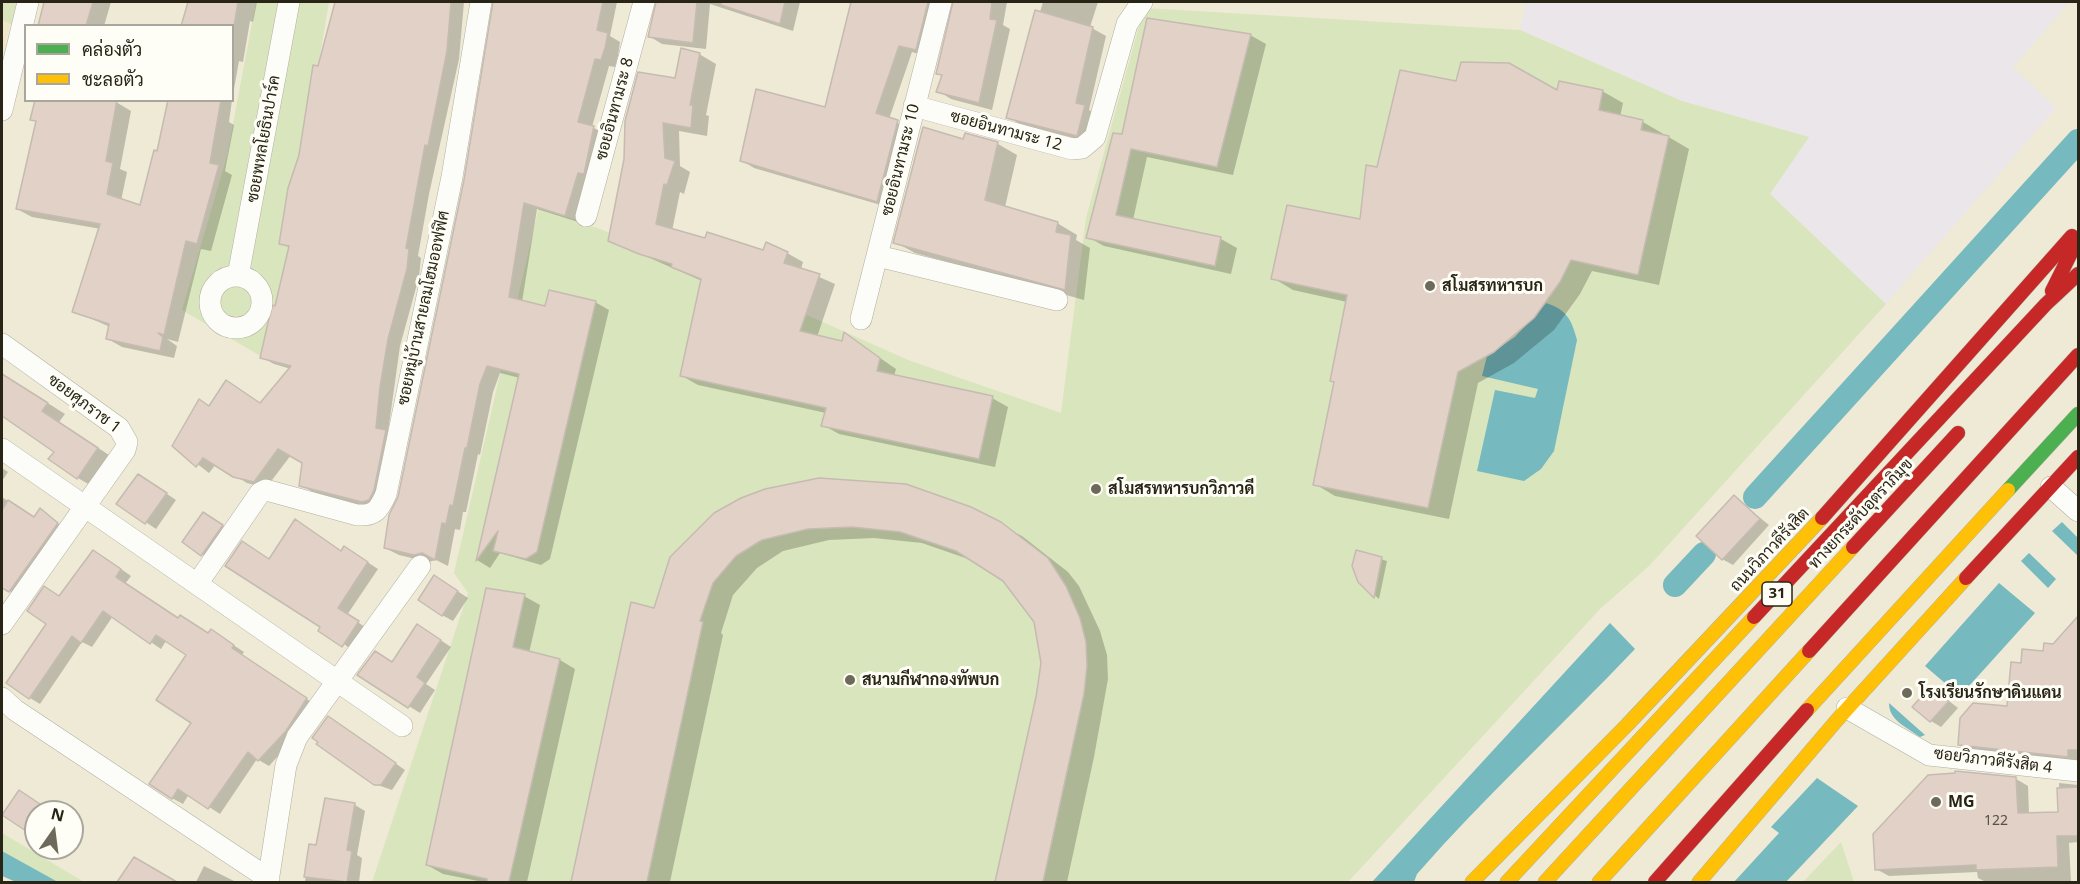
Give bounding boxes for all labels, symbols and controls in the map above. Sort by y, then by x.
legend [24,24,234,102]
text: คล่องตัว [82,37,142,61]
street label: ซอยอินทามระ 8 [592,55,638,163]
text: ชะลอตัว [82,67,144,91]
street label: ซอยพหลโยธินปาร์ค [243,74,285,204]
street label: ซอยอินทามระ 10 [878,102,924,218]
street label: ซอยอินทามระ 12 [948,107,1064,155]
street label: ซอยหมู่บ้านสายลมโฮมออฟฟิศ [394,209,454,407]
place label: สโมสรทหารบก [1442,276,1543,296]
marker: สโมสรทหารบก [1423,279,1437,293]
street label: ซอยศุภราช 1 [44,370,124,438]
street label: ทางยกระดับอุตราภิมุข [1805,455,1917,573]
place label: สโมสรทหารบกวิภาวดี [1108,479,1254,499]
marker: สโมสรทหารบกวิภาวดี [1089,482,1103,496]
street label: ถนนวิภาวดีรังสิต [1726,504,1814,596]
road number: 31 [1762,582,1792,606]
place label: สนามกีฬากองทัพบก [862,670,999,690]
marker: สนามกีฬากองทัพบก [843,673,857,687]
place label: โรงเรียนรักษาดินแดน [1919,683,2062,703]
marker: โรงเรียนรักษาดินแดน [1900,686,1914,700]
street label: ซอยวิภาวดีรังสิต 4 [1933,744,2053,778]
place label: MG [1948,792,1975,812]
marker: MG [1929,795,1943,809]
north arrow [24,800,84,860]
text: N [49,802,67,827]
house number: 122 [1984,813,2008,829]

